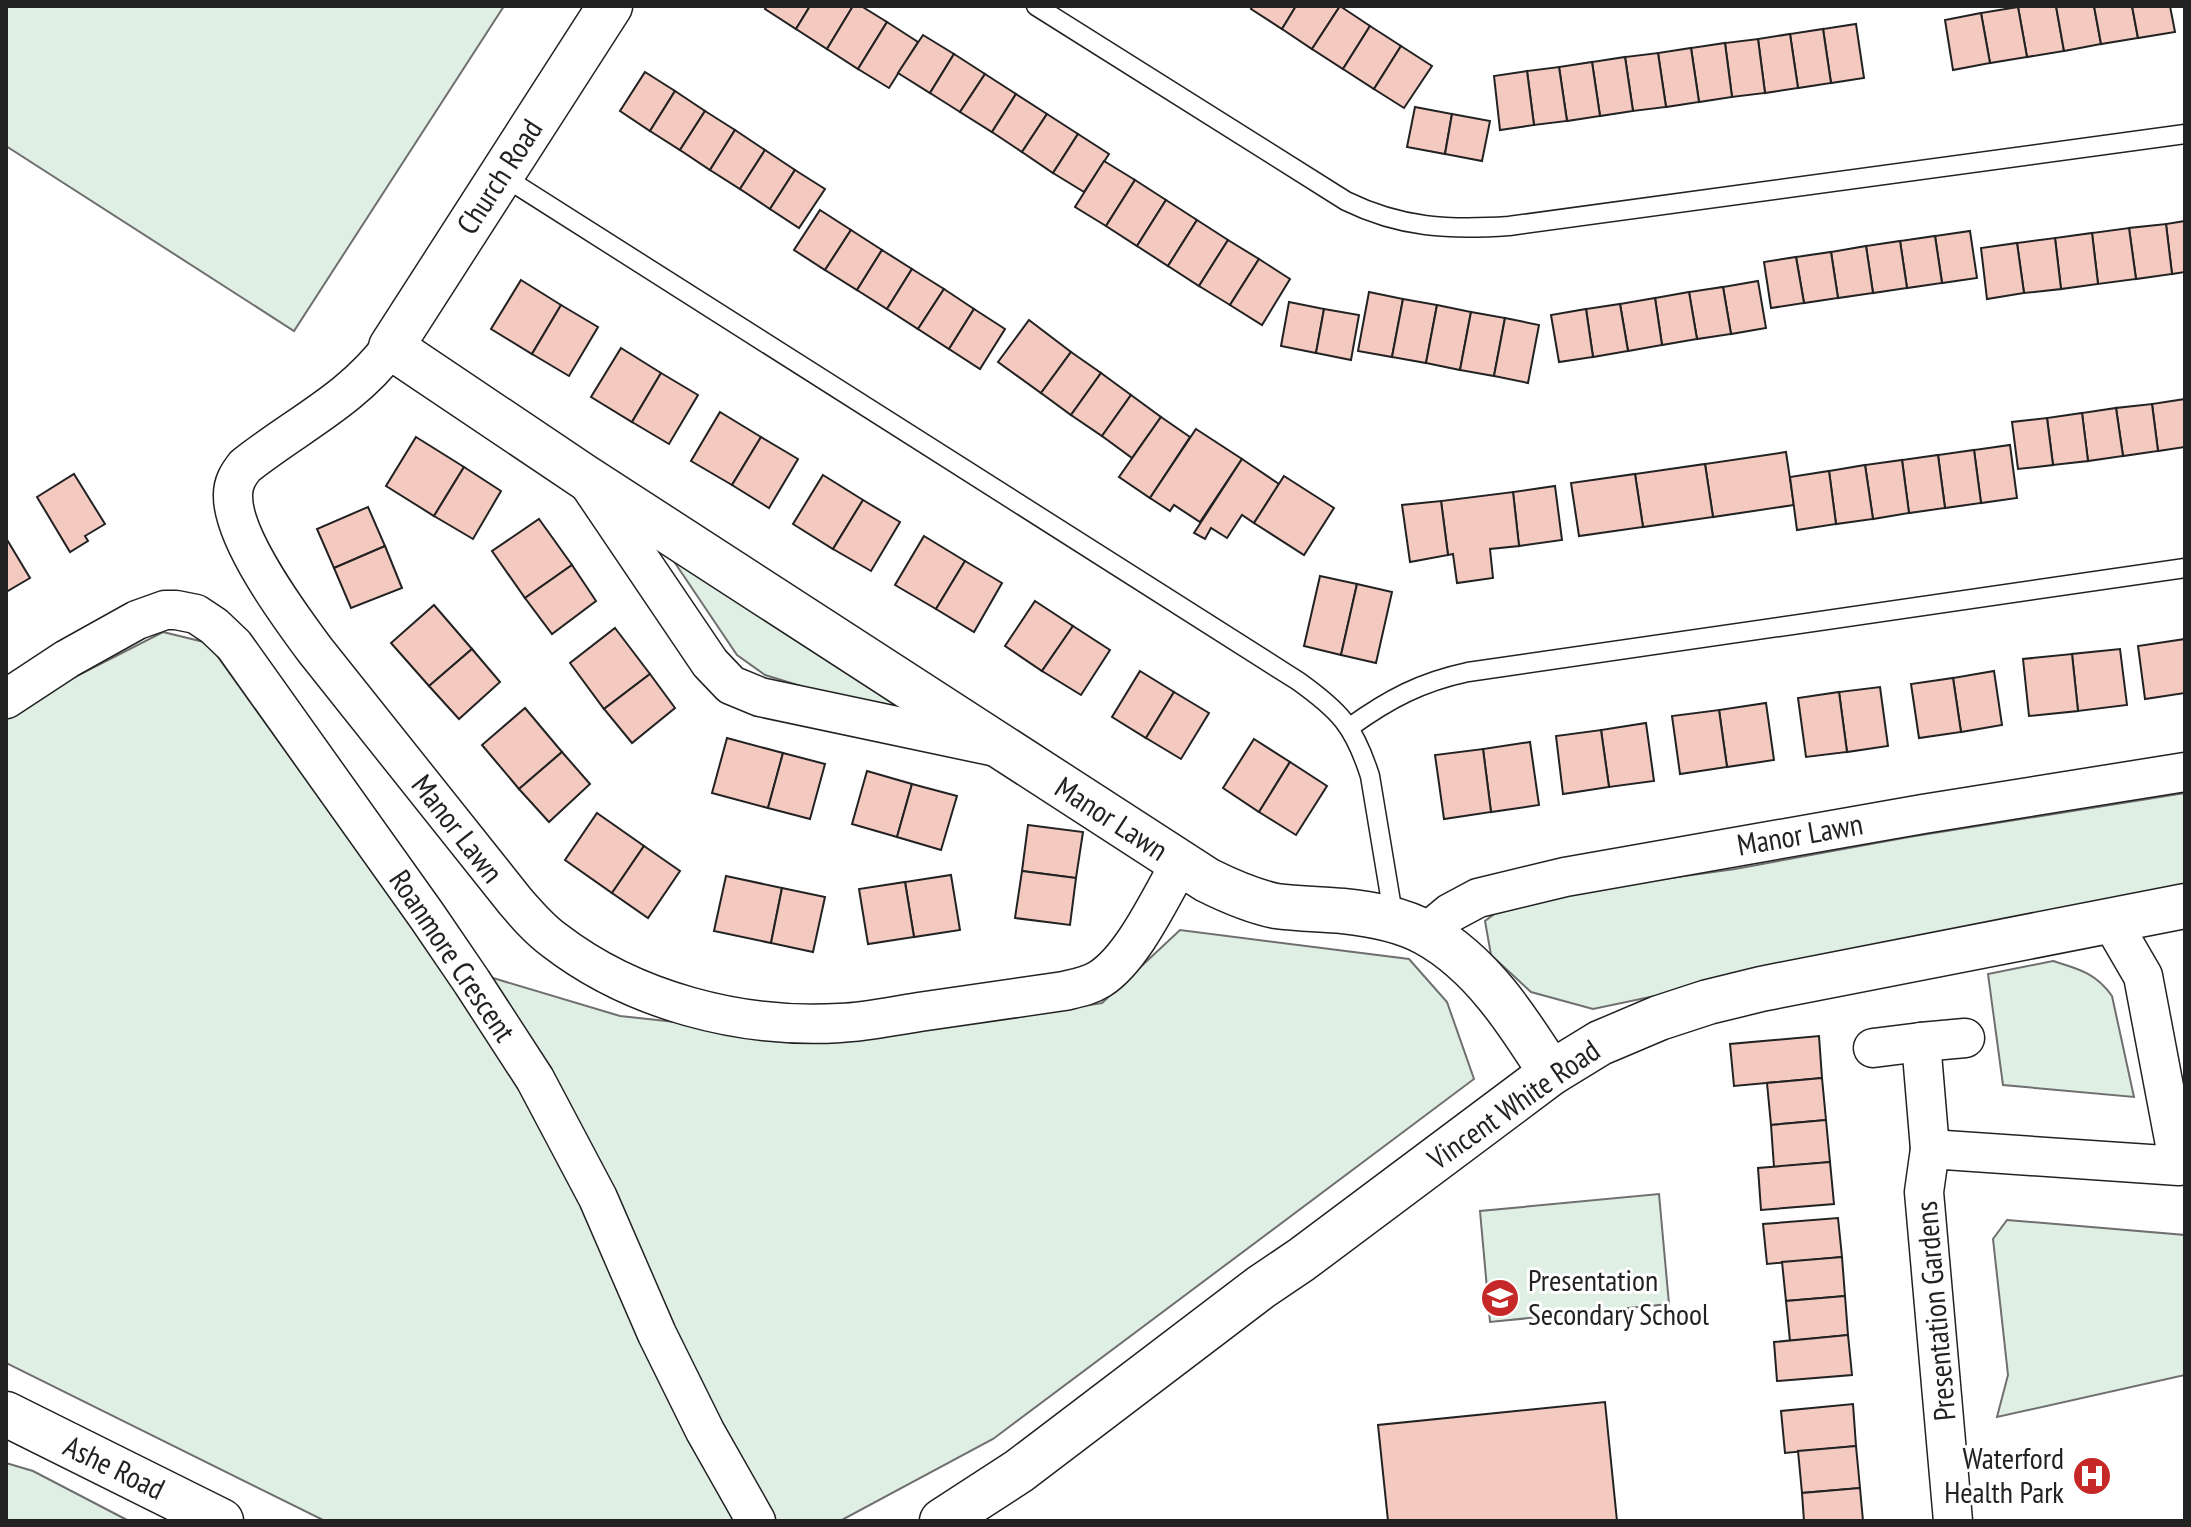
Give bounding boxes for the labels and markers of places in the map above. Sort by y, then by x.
place label: Presentation Secondary School [1528,1260,1709,1333]
school or university icon: Presentation Secondary School [1479,1277,1521,1319]
place label: Waterford Health Park [1944,1438,2064,1511]
hospital icon: Waterford Health Park [2071,1455,2113,1497]

